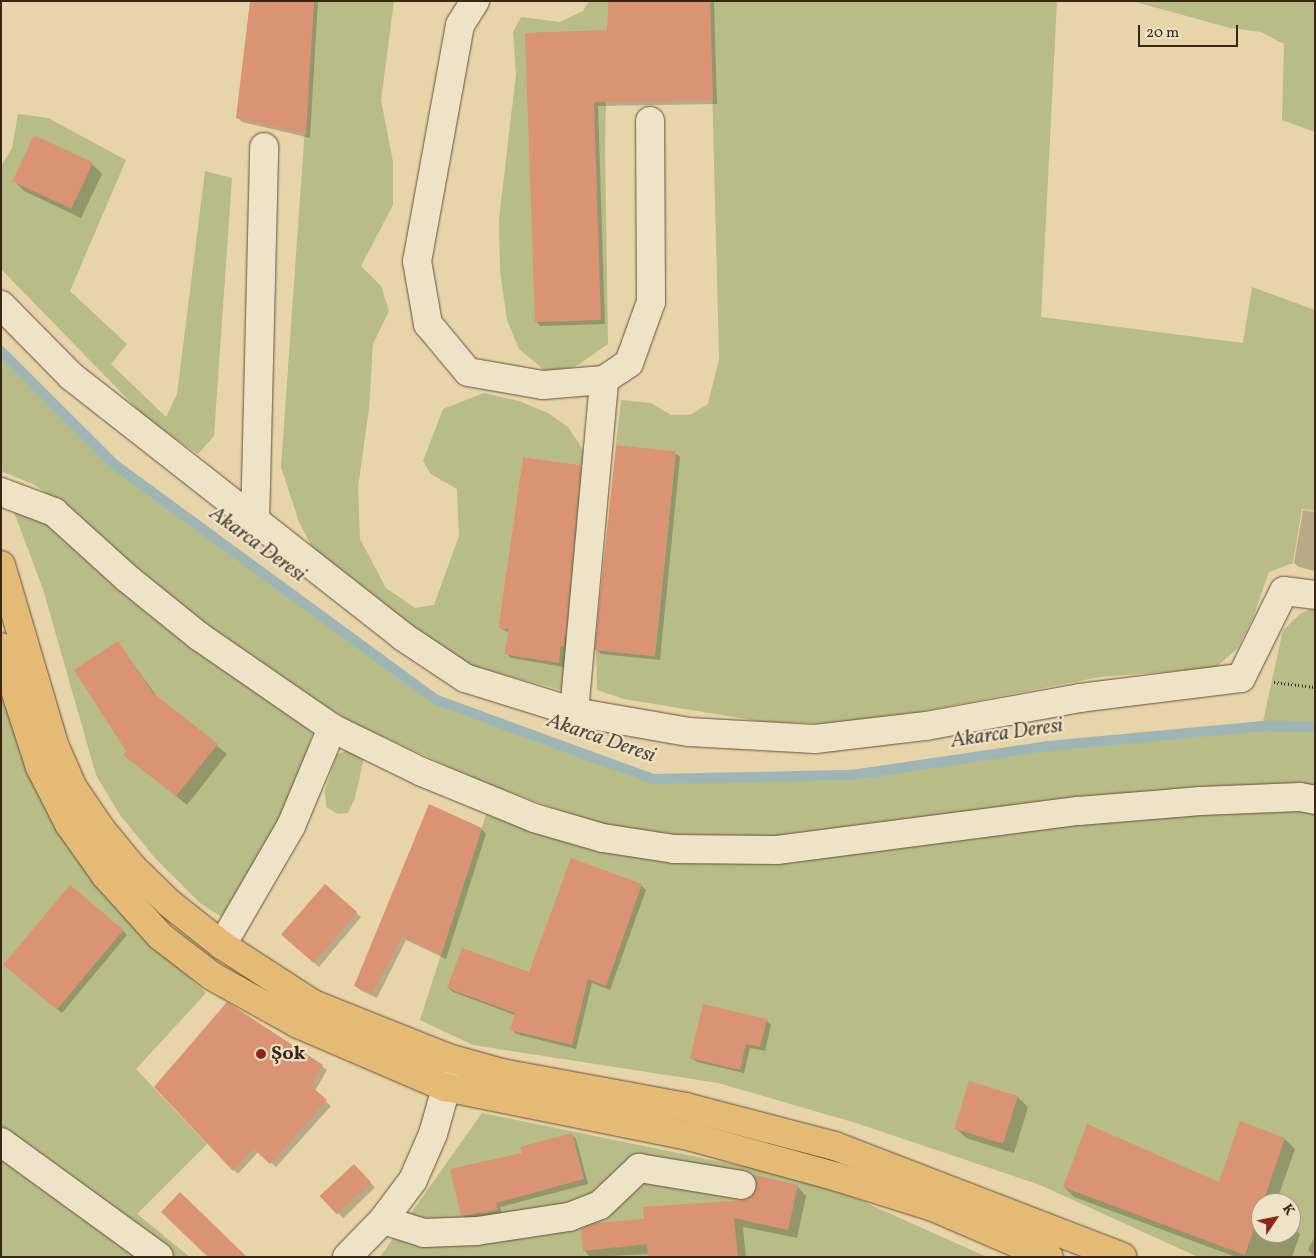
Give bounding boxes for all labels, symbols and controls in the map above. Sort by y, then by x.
scale bar [1141,15,1241,47]
text: 20 m [1146,23,1179,44]
water label: Akarca Deresi [204,502,310,588]
water label: Akarca Deresi [544,709,658,769]
water label: Akarca Deresi [949,714,1065,754]
place label: Şok [271,1042,306,1066]
marker: Şok [255,1048,267,1060]
north arrow [1251,1193,1301,1243]
text: K [1277,1200,1299,1219]

